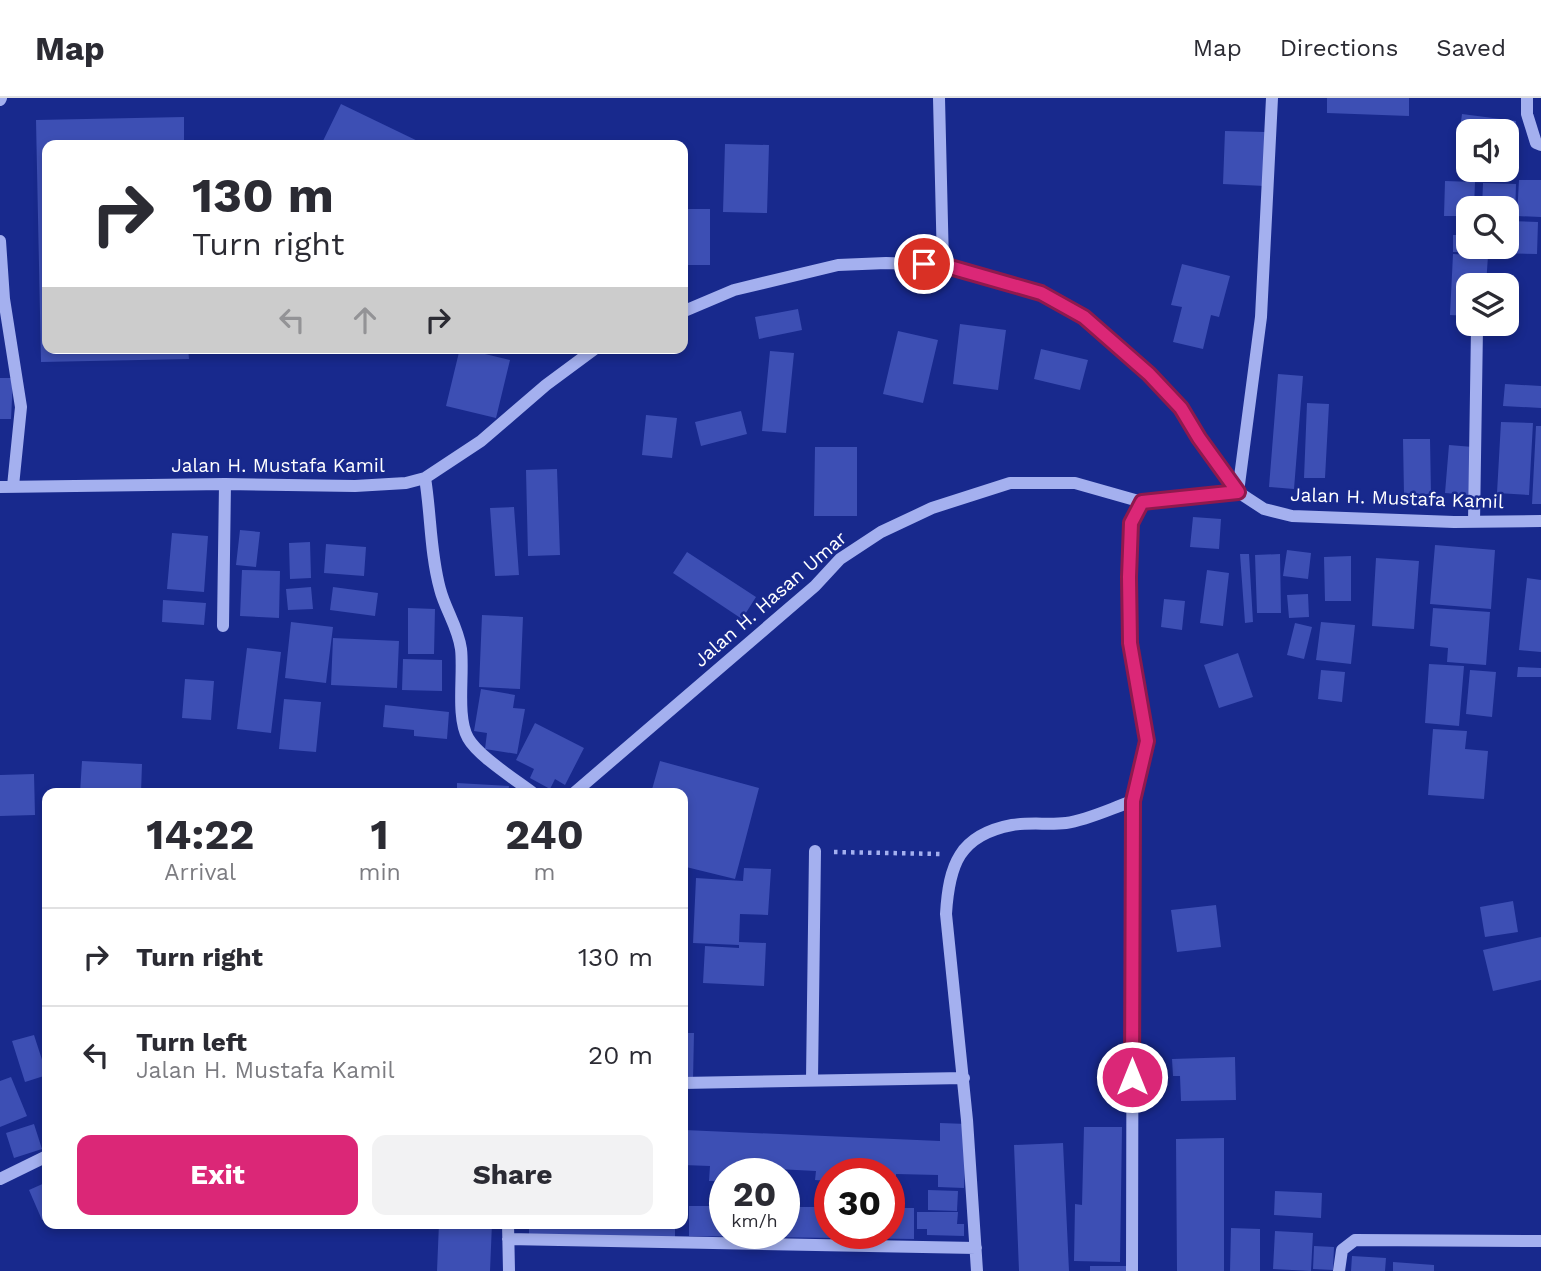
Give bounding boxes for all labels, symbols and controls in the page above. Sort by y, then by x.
text: Map [35,29,105,68]
text: Map [1193,34,1242,62]
text: Directions [1280,34,1398,62]
text: Saved [1436,34,1506,62]
map controls [1456,119,1519,336]
button: sound [1456,119,1519,182]
text: 130 m [192,166,334,224]
icon: right [77,168,168,259]
button: search [1456,196,1519,259]
text: Turn right [192,225,344,263]
pin [894,234,954,294]
icon: arrive [905,245,943,283]
button: layers [1456,273,1519,336]
icon: left [273,301,311,339]
icon: ahead [346,301,384,339]
icon: right [419,301,457,339]
street label: Jalan H. Mustafa Kamil [171,454,385,477]
street label: Jalan H. Mustafa Kamil [1290,483,1504,513]
street label: Jalan H. Hasan Umar [689,526,851,672]
text: 14:22 [146,810,254,859]
text: 1 [371,810,389,859]
text: 240 [505,810,584,859]
text: Arrival [164,859,236,886]
text: min [358,859,401,886]
text: m [533,859,555,886]
icon: right [77,938,115,976]
text: Turn right [136,942,263,972]
text: 130 m [578,942,653,972]
text: Turn left [136,1027,247,1057]
icon: left [77,1036,115,1074]
text: 20 m [588,1040,653,1070]
position arrow [1095,1040,1169,1114]
text: Jalan H. Mustafa Kamil [136,1057,394,1084]
button: Exit [77,1135,358,1215]
button: Share [372,1135,653,1215]
speed limit sign: 30 [814,1158,905,1249]
text: 20 [733,1173,776,1215]
text: km/h [731,1210,778,1231]

